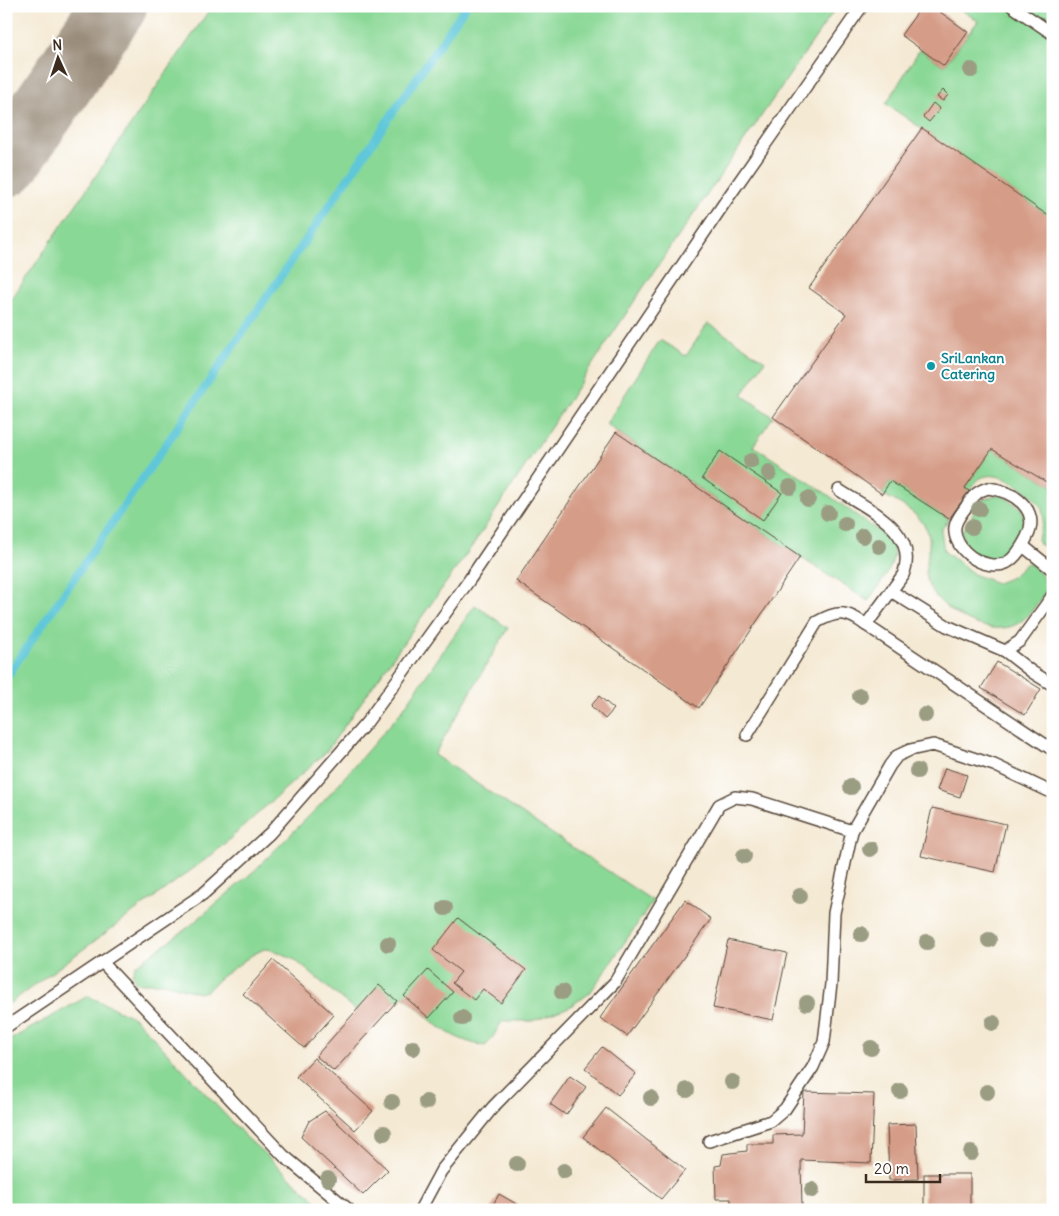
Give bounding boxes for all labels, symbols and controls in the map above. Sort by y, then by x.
north arrow [32,32,82,82]
text: N [52,36,63,54]
place label: SriLankan Catering [941,349,1004,383]
marker: SriLankan Catering [925,360,937,372]
scale bar [866,1151,940,1183]
text: 20 m [874,1159,909,1178]

